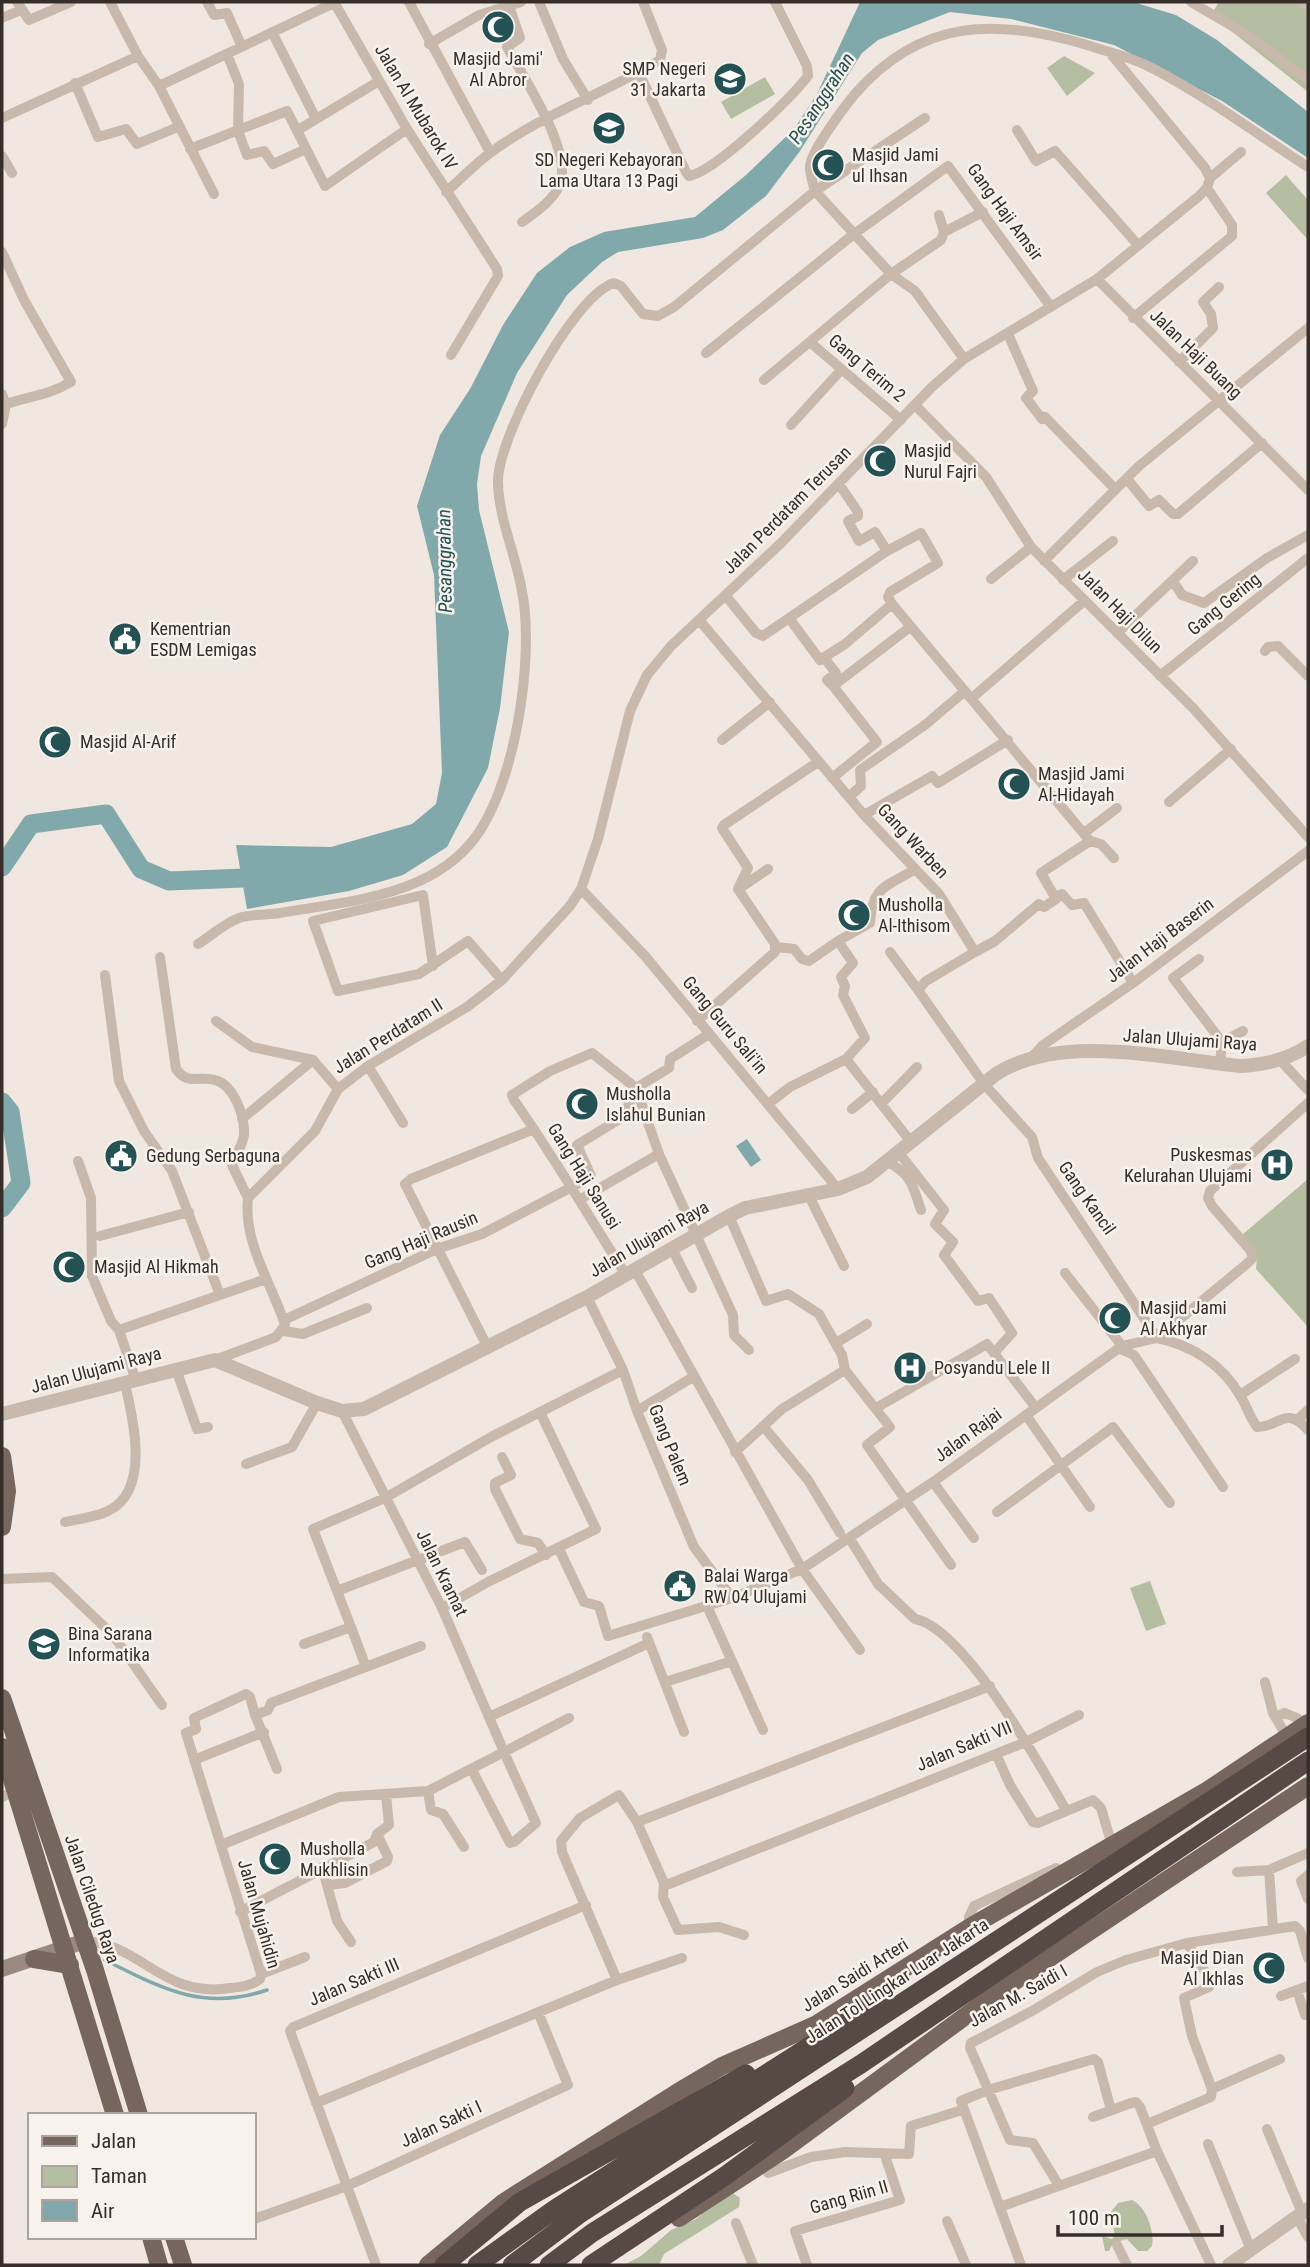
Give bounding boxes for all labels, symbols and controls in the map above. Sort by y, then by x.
mosque icon: Masjid Jami' Al Abror [479,8,517,46]
street label: Jalan Al Mubarok IV [371,40,462,173]
place label: Masjid Jami' Al Abror [453,48,543,90]
water label: Pesanggrahan [784,48,859,148]
place label: SMP Negeri 31 Jakarta [622,58,706,100]
school or university icon: SMP Negeri 31 Jakarta [711,60,749,98]
school or university icon: SD Negeri Kebayoran Lama Utara 13 Pagi [590,109,628,147]
place label: Masjid Jami ul Ihsan [852,144,939,186]
mosque icon: Masjid Jami ul Ihsan [809,146,847,184]
place label: SD Negeri Kebayoran Lama Utara 13 Pagi [535,149,683,191]
street label: Gang Haji Amsir [963,159,1048,265]
street label: Jalan Haji Buang [1146,304,1247,403]
street label: Gang Terim 2 [825,329,910,406]
place label: Masjid Nurul Fajri [904,440,977,482]
street label: Jalan Perdatam Terusan [718,441,855,578]
mosque icon: Masjid Nurul Fajri [861,442,899,480]
water label: Pesanggrahan [432,509,457,613]
street label: Jalan Haji Dilun [1074,564,1167,657]
street label: Gang Gering [1183,568,1264,639]
place label: Kementrian ESDM Lemigas [150,618,257,660]
public building icon: Kementrian ESDM Lemigas [106,620,144,658]
mosque icon: Masjid Al-Arif [36,723,74,761]
place label: Masjid Al-Arif [80,731,177,752]
place label: Masjid Jami Al-Hidayah [1038,763,1125,805]
mosque icon: Masjid Jami Al-Hidayah [995,765,1033,803]
street label: Gang Warben [873,799,953,882]
street label: Jalan Haji Baserin [1102,893,1217,987]
place label: Musholla Al-Ithisom [878,894,950,936]
mosque icon: Musholla Al-Ithisom [835,896,873,934]
street label: Gang Guru Sali'in [678,972,772,1078]
street label: Jalan Perdatam II [329,994,446,1078]
street label: Jalan Ulujami Raya [1122,1024,1258,1055]
place label: Musholla Islahul Bunian [606,1083,706,1125]
mosque icon: Musholla Islahul Bunian [563,1085,601,1123]
street label: Gang Haji Sanusi [544,1119,625,1233]
public building icon: Gedung Serbaguna [102,1137,140,1175]
place label: Puskesmas Kelurahan Ulujami [1124,1144,1252,1186]
place label: Gedung Serbaguna [146,1145,280,1166]
hospital icon: Puskesmas Kelurahan Ulujami [1258,1146,1296,1184]
street label: Gang Kancil [1055,1157,1120,1238]
street label: Jalan Ulujami Raya [585,1196,712,1281]
street label: Gang Haji Rausin [361,1206,481,1273]
mosque icon: Masjid Al Hikmah [50,1248,88,1286]
place label: Masjid Al Hikmah [94,1256,219,1277]
place label: Masjid Jami Al Akhyar [1140,1297,1227,1339]
mosque icon: Masjid Jami Al Akhyar [1096,1299,1134,1337]
street label: Jalan Ulujami Raya [28,1342,163,1397]
hospital icon: Posyandu Lele II [891,1349,929,1387]
place label: Posyandu Lele II [934,1357,1050,1378]
street label: Gang Palem [645,1401,696,1488]
street label: Jalan Rajai [930,1403,1005,1466]
street label: Jalan Kramat [412,1526,472,1620]
place label: Balai Warga RW 04 Ulujami [704,1565,807,1607]
public building icon: Balai Warga RW 04 Ulujami [661,1567,699,1605]
place label: Bina Sarana Informatika [68,1623,152,1665]
school or university icon: Bina Sarana Informatika [25,1625,63,1663]
street label: Jalan Sakti VII [913,1716,1015,1775]
street label: Jalan Ciledug Raya [61,1832,124,1966]
place label: Musholla Mukhlisin [300,1838,368,1880]
mosque icon: Musholla Mukhlisin [256,1840,294,1878]
street label: Jalan Mujahidin [234,1857,285,1971]
street label: Jalan Tol Lingkar Luar Jakarta [801,1913,992,2048]
street label: Jalan Saidi Arteri [797,1933,912,2016]
place label: Masjid Dian Al Ikhlas [1161,1947,1244,1989]
mosque icon: Masjid Dian Al Ikhlas [1250,1949,1288,1987]
street label: Jalan Sakti III [305,1953,402,2010]
street label: Jalan M. Saidi I [965,1960,1071,2031]
street label: Jalan Sakti I [397,2096,485,2151]
legend [28,2113,256,2239]
text: Jalan [91,2129,136,2153]
text: Taman [91,2164,147,2188]
street label: Gang Riin II [807,2175,891,2218]
scale bar [1058,2194,1222,2238]
text: Air [91,2199,114,2223]
text: 100 m [1068,2206,1120,2230]

